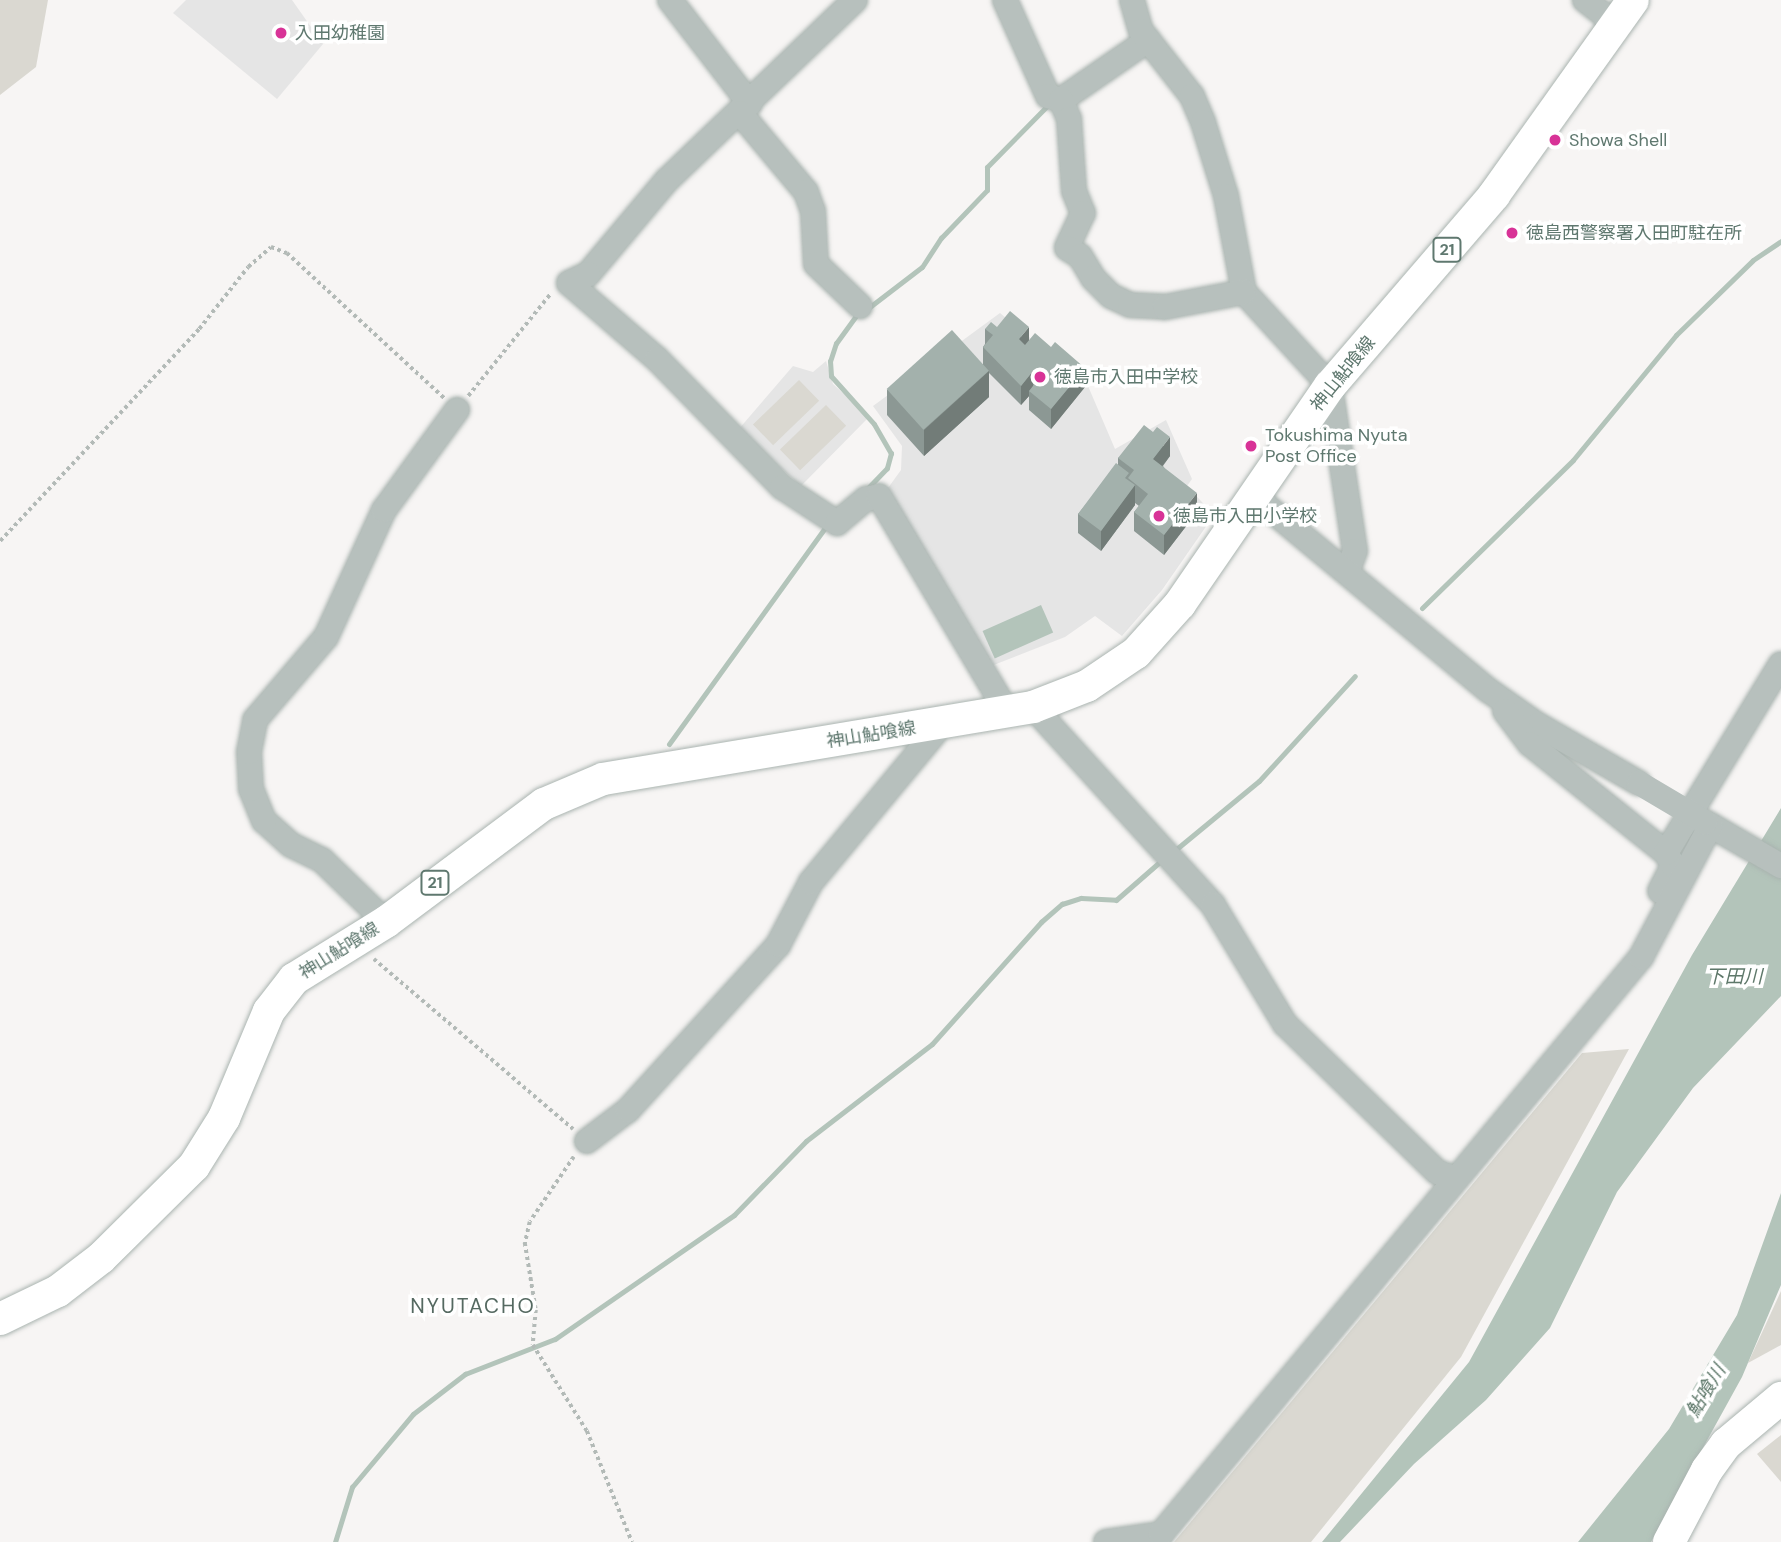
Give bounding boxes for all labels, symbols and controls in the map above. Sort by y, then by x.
place label: 入田幼稚園 [295,22,385,44]
marker: 入田幼稚園 [273,25,289,41]
place label: Showa Shell [1569,129,1667,151]
marker: Showa Shell [1547,132,1563,148]
place label: 徳島西警察署入田町駐在所 [1526,222,1742,244]
marker: 徳島西警察署入田町駐在所 [1504,225,1520,241]
road number: 21 [1431,238,1463,262]
street label: 神山鮎喰線 [1306,332,1380,416]
place label: 徳島市入田中学校 [1054,366,1198,388]
marker: 徳島市入田中学校 [1032,369,1048,385]
place label: Tokushima Nyuta Post Office [1265,425,1407,467]
marker: Tokushima Nyuta Post Office [1243,438,1259,454]
place label: 徳島市入田小学校 [1173,505,1317,527]
marker: 徳島市入田小学校 [1151,508,1167,524]
street label: 神山鮎喰線 [825,717,917,753]
road number: 21 [419,870,451,896]
street label: 神山鮎喰線 [295,918,383,984]
water label: 下田川 [1706,966,1762,988]
district label: NYUTACHO [411,1293,535,1319]
water label: 鮎喰川 [1682,1361,1730,1421]

